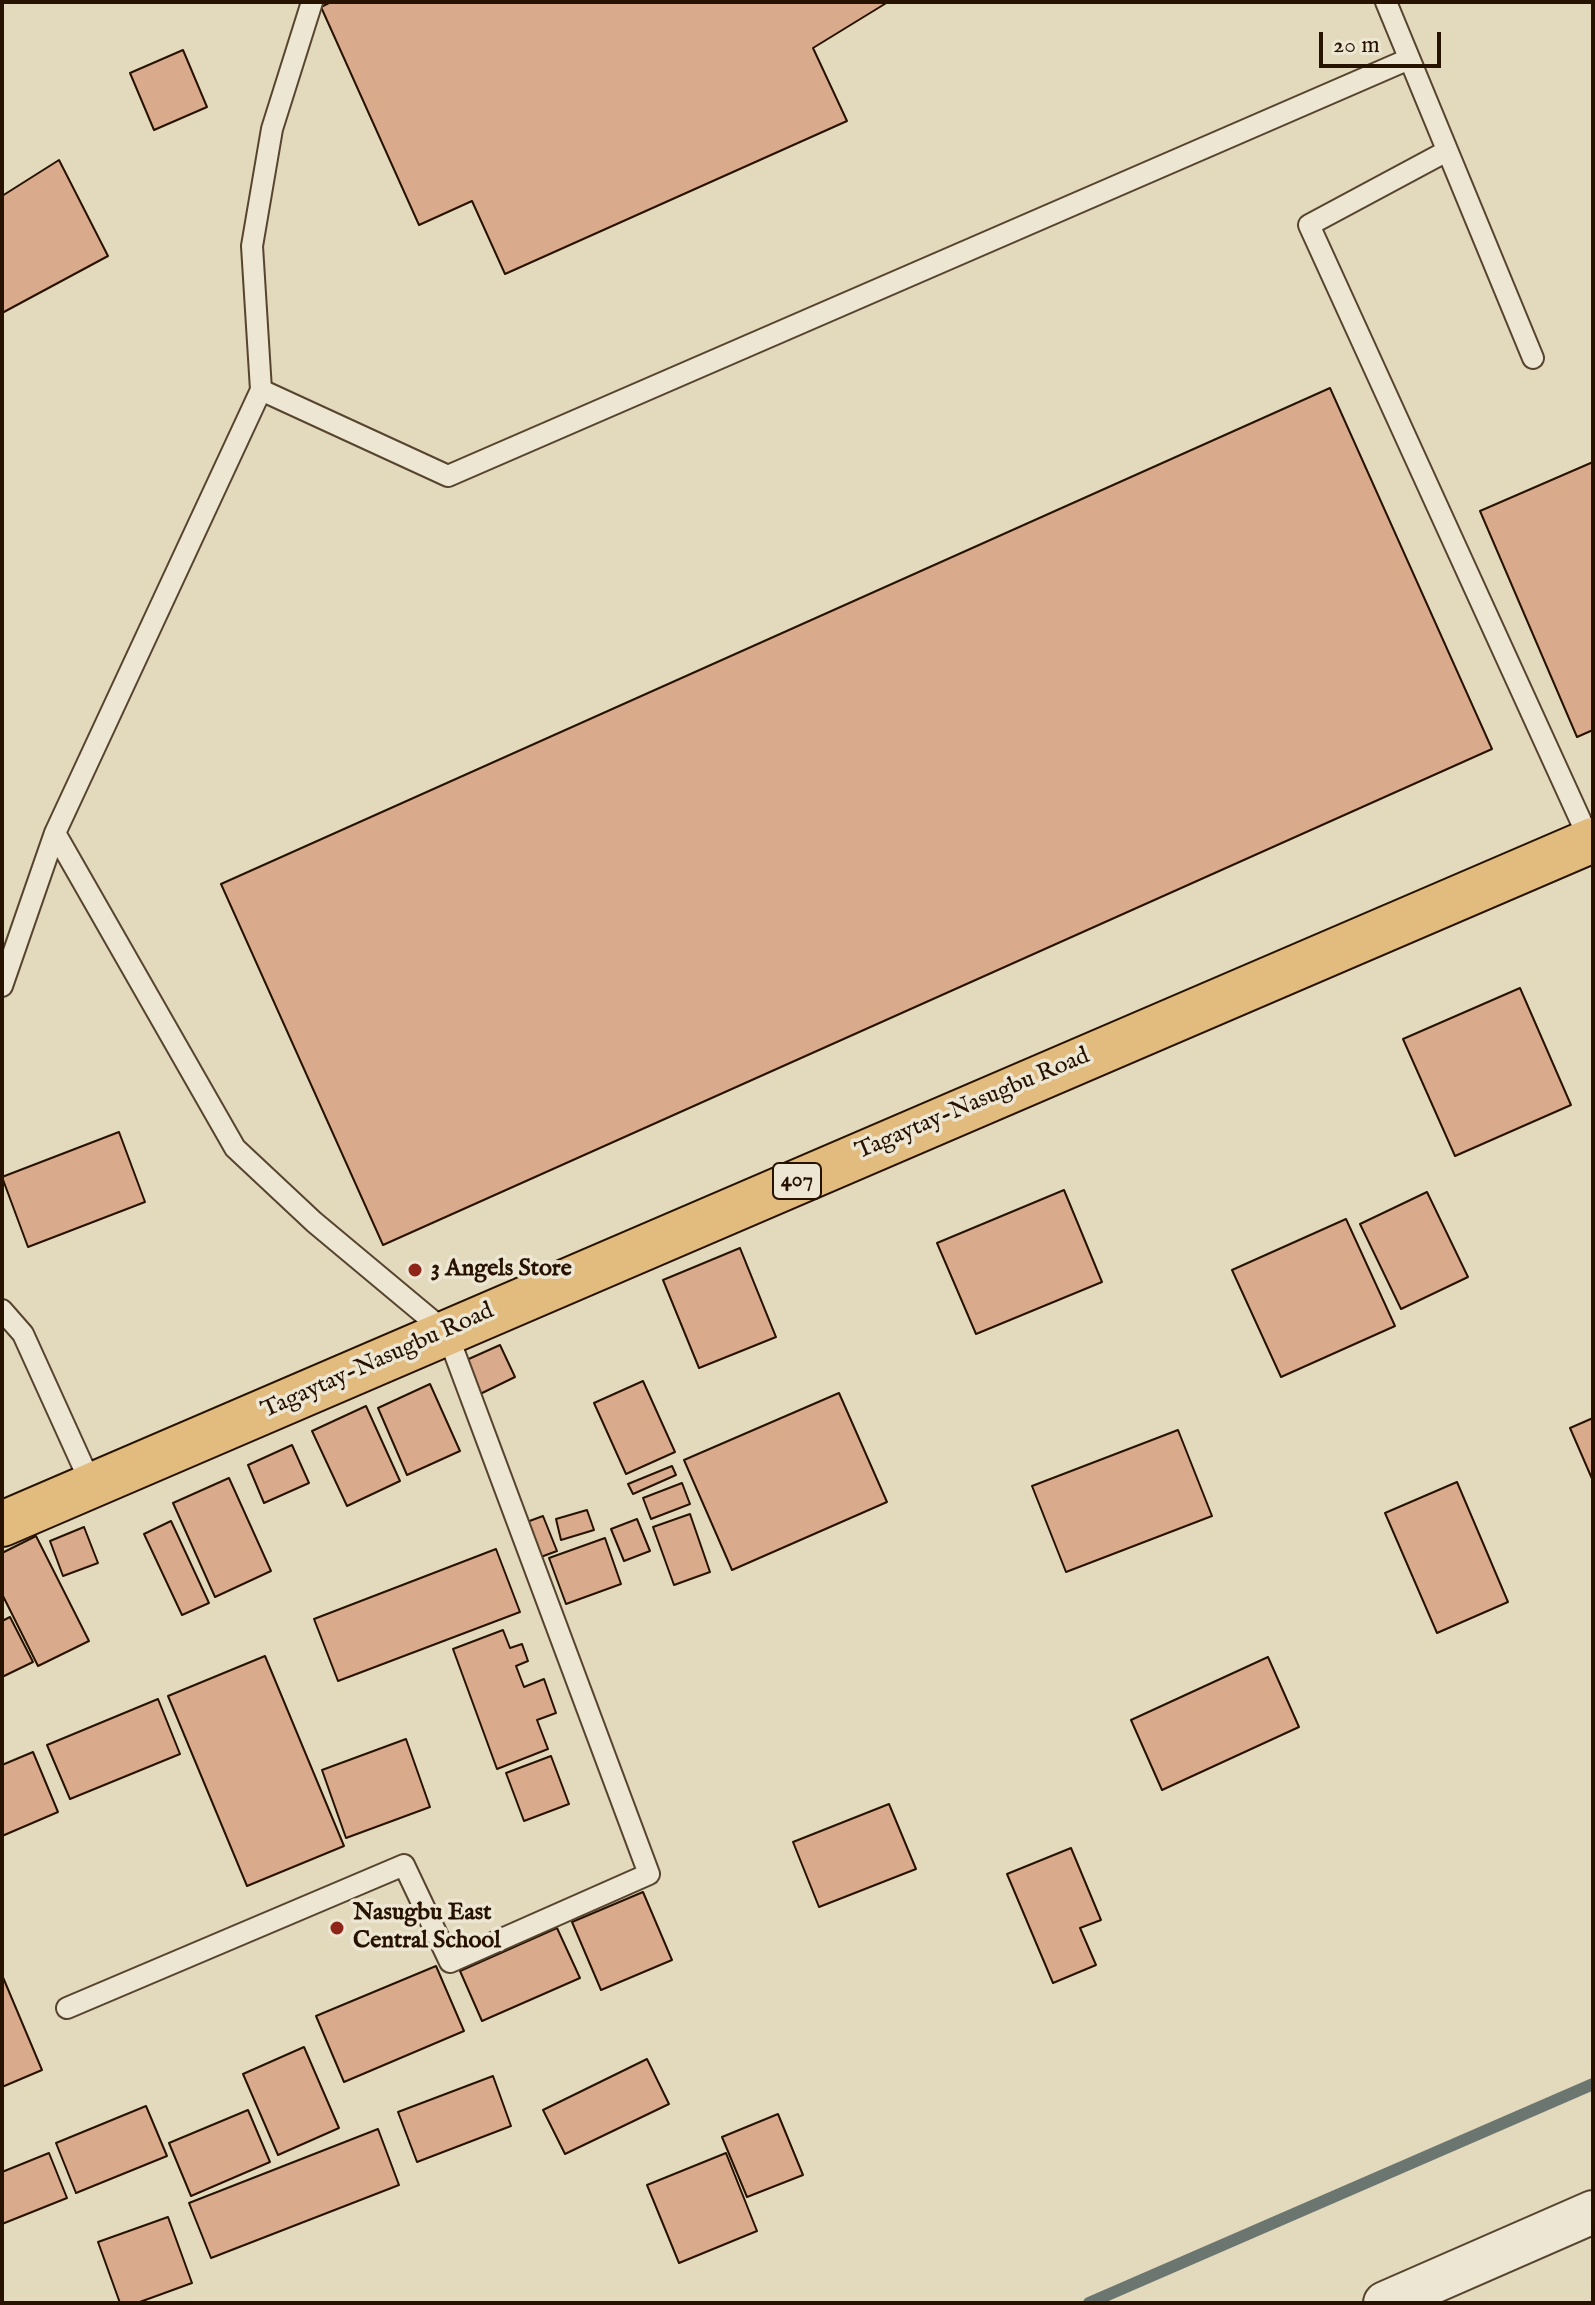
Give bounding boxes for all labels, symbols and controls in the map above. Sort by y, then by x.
scale bar [1323,16,1445,66]
text: 20 m [1333,30,1380,61]
street label: Tagaytay-Nasugbu Road [852,1043,1094,1167]
road number: 407 [773,1163,821,1199]
place label: 3 Angels Store [431,1256,572,1284]
marker: 3 Angels Store [406,1261,424,1279]
street label: Tagaytay-Nasugbu Road [257,1298,499,1426]
place label: Nasugbu East Central School [353,1900,501,1956]
marker: Nasugbu East Central School [328,1919,346,1937]

